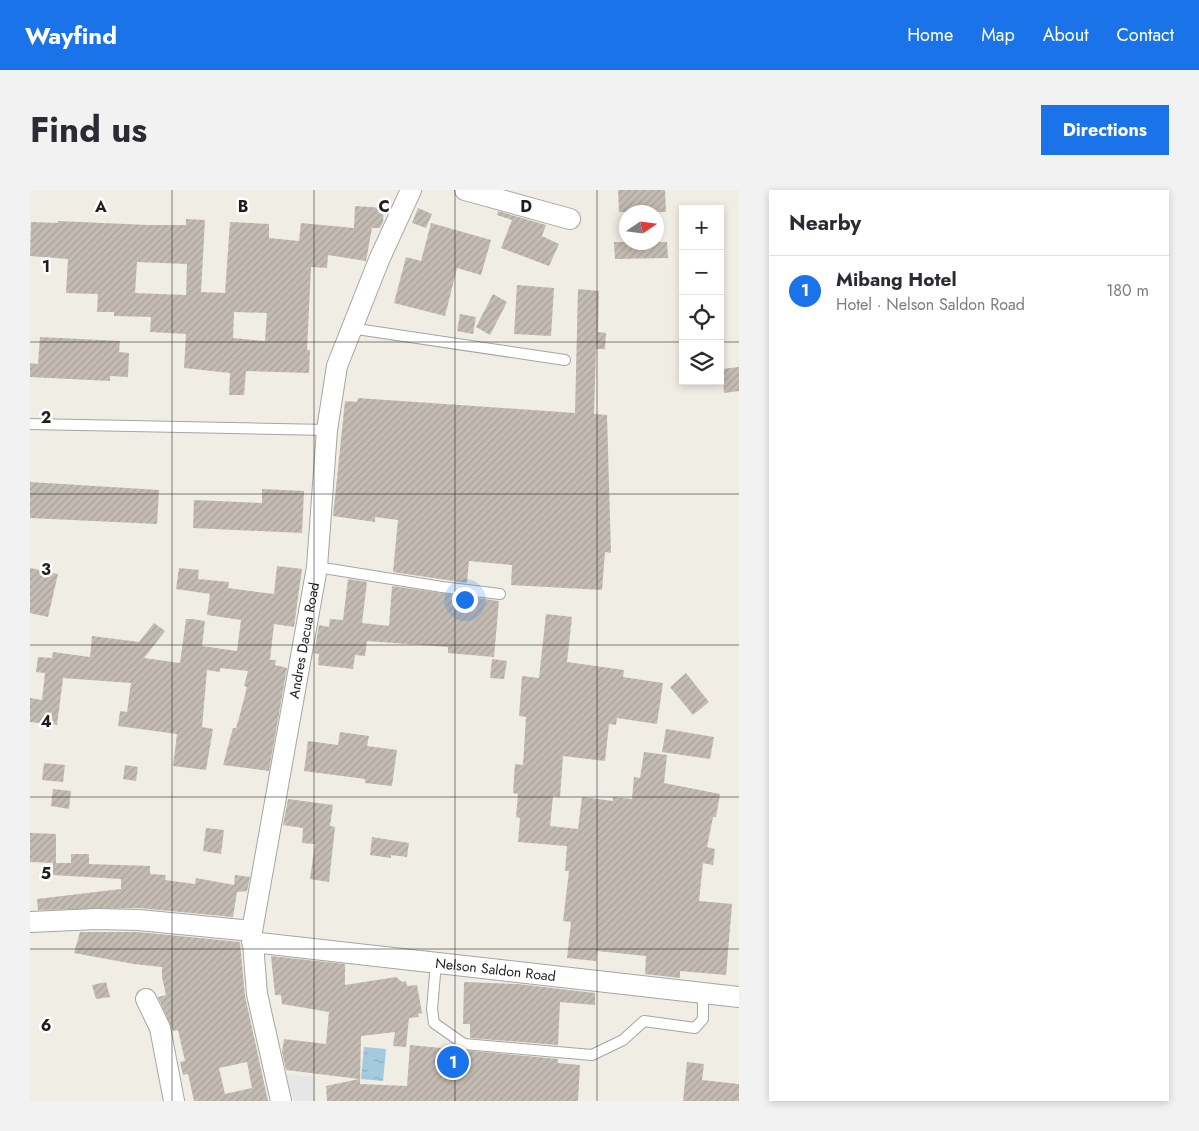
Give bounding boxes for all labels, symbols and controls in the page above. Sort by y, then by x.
text: Wayfind [25,18,117,53]
text: Home [907,22,953,48]
text: Map [981,22,1015,48]
text: About [1043,22,1088,48]
text: Contact [1116,22,1174,48]
text: Find us [30,105,147,155]
button: Directions [1041,105,1169,155]
text: A [94,195,107,218]
text: B [238,195,248,218]
text: C [378,195,390,218]
text: D [520,195,532,218]
north arrow [619,205,664,250]
map controls [679,205,724,385]
button: + [679,205,724,250]
text: Nearby [789,208,861,238]
button: − [679,250,724,295]
text: 1 [42,255,50,278]
text: Mibang Hotel [836,266,957,293]
text: 1 [801,279,809,302]
text: 180 m [1106,279,1149,302]
text: Hotel · Nelson Saldon Road [836,293,1025,316]
button: locate [679,295,724,340]
button: layers [679,340,724,385]
text: 2 [41,406,51,429]
text: 3 [41,558,51,581]
street label: Andres Dacua Road [284,581,324,700]
your location [452,587,478,613]
text: 4 [40,710,52,733]
text: 5 [41,862,51,885]
street label: Nelson Saldon Road [434,953,557,986]
text: 6 [41,1014,51,1037]
pin: 1 [437,1043,469,1081]

